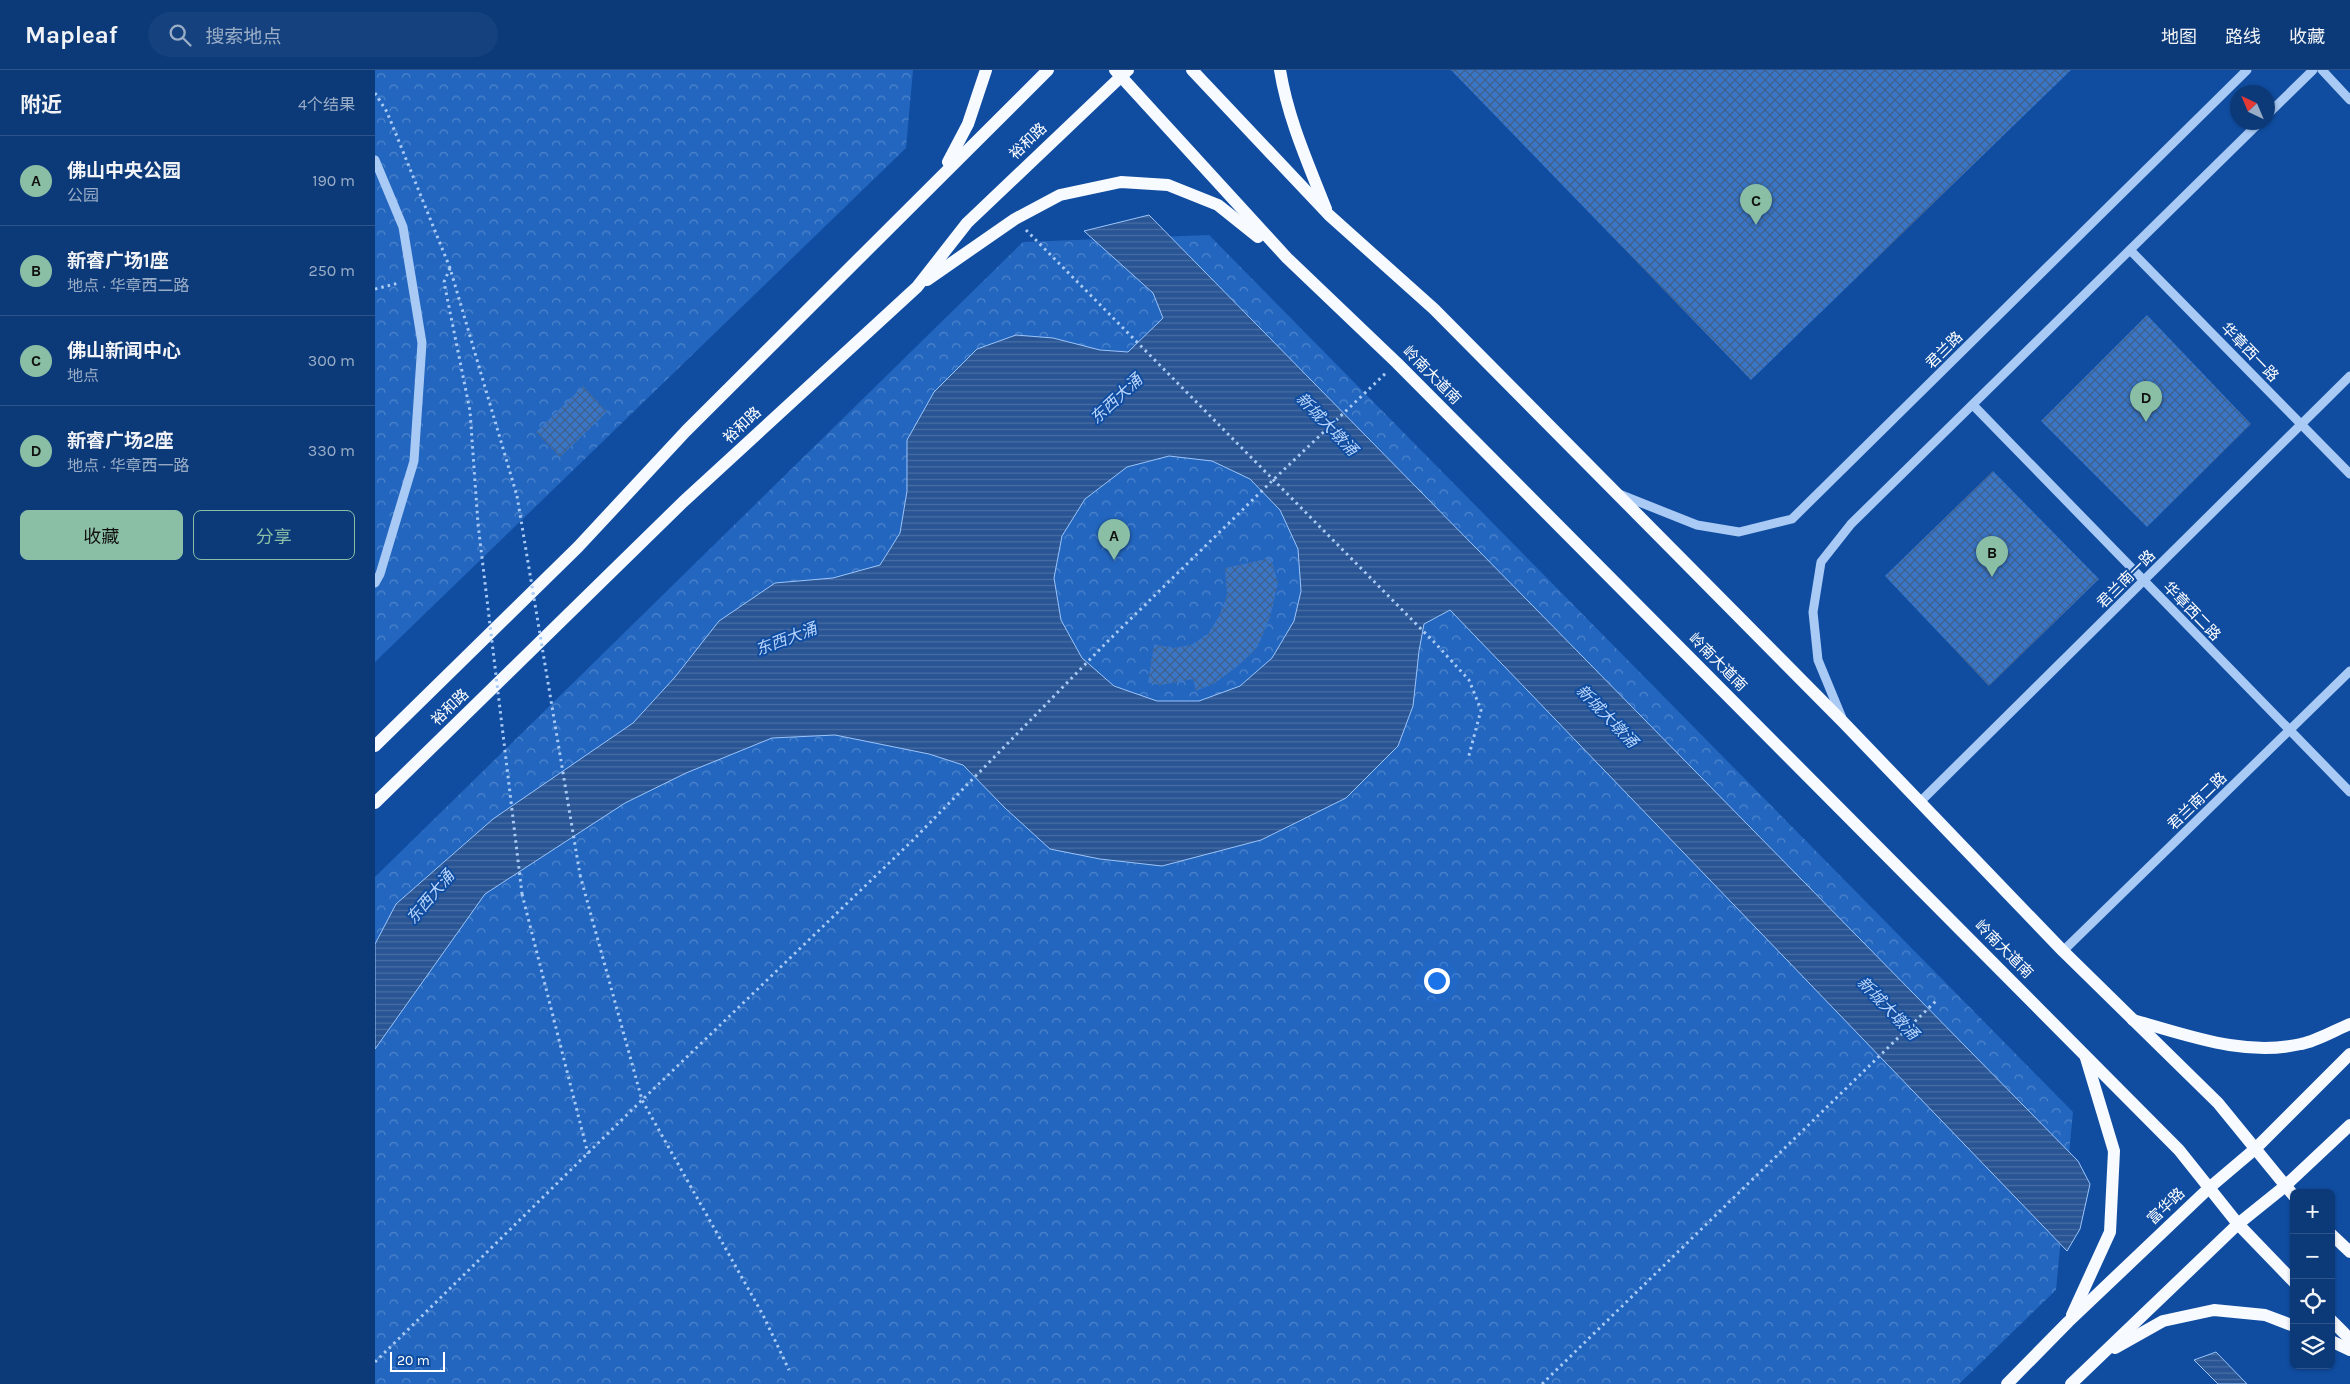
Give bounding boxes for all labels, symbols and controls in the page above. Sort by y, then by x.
search box [148,12,498,57]
text: Mapleaf [25,21,118,49]
icon: search [166,21,194,49]
text: 搜索地点 [206,26,282,48]
text: 地图 [2161,26,2197,48]
text: 路线 [2225,26,2261,48]
text: 收藏 [2289,26,2325,48]
north arrow [2230,85,2275,130]
text: 附近 [20,93,62,117]
text: 4个结果 [298,95,355,114]
street label: 裕和路 [1006,119,1050,163]
text: 佛山中央公园 [67,160,181,182]
text: A [31,171,41,190]
text: 190 m [312,171,355,190]
pin: C [1740,184,1772,225]
text: 公园 [67,186,99,205]
text: 新睿广场1座 [67,250,169,272]
text: B [31,261,41,280]
text: 250 m [308,261,355,280]
text: 地点 · 华章西二路 [67,276,189,295]
street label: 华章西一路 [2217,319,2283,385]
street label: 君兰路 [1922,328,1966,372]
text: 佛山新闻中心 [67,340,181,362]
street label: 岭南大道南 [1399,342,1465,408]
text: C [31,351,41,370]
text: 300 m [308,351,355,370]
text: 地点 [67,366,99,385]
water label: 东西大涌 [1086,369,1147,428]
pin: D [2130,381,2162,422]
water label: 新城大墩涌 [1292,389,1363,461]
street label: 裕和路 [719,403,765,447]
text: 新睿广场2座 [67,430,174,452]
text: D [31,441,41,460]
text: 330 m [308,441,355,460]
text: 地点 · 华章西一路 [67,456,189,475]
button: 收藏 [20,510,183,560]
button: 分享 [193,510,355,560]
pin: A [1098,519,1130,560]
pin: B [1976,536,2008,577]
street label: 君兰南一路 [2093,546,2159,612]
street label: 华章西二路 [2159,578,2225,644]
water label: 东西大涌 [753,618,821,659]
street label: 岭南大道南 [1685,629,1751,695]
water label: 新城大墩涌 [1572,681,1643,753]
street label: 裕和路 [428,685,472,729]
street label: 君兰南二路 [2164,768,2230,834]
water label: 东西大涌 [402,865,459,928]
street label: 岭南大道南 [1971,916,2037,982]
your location [1424,968,1450,994]
water label: 新城大墩涌 [1853,973,1924,1045]
street label: 富华路 [2144,1184,2188,1228]
map controls [2290,1189,2335,1369]
button: + [2290,1189,2335,1234]
button: − [2290,1234,2335,1279]
button: locate [2290,1279,2335,1324]
button: layers [2290,1324,2335,1369]
scale bar [390,1349,445,1372]
text: 20 m [397,1352,430,1369]

